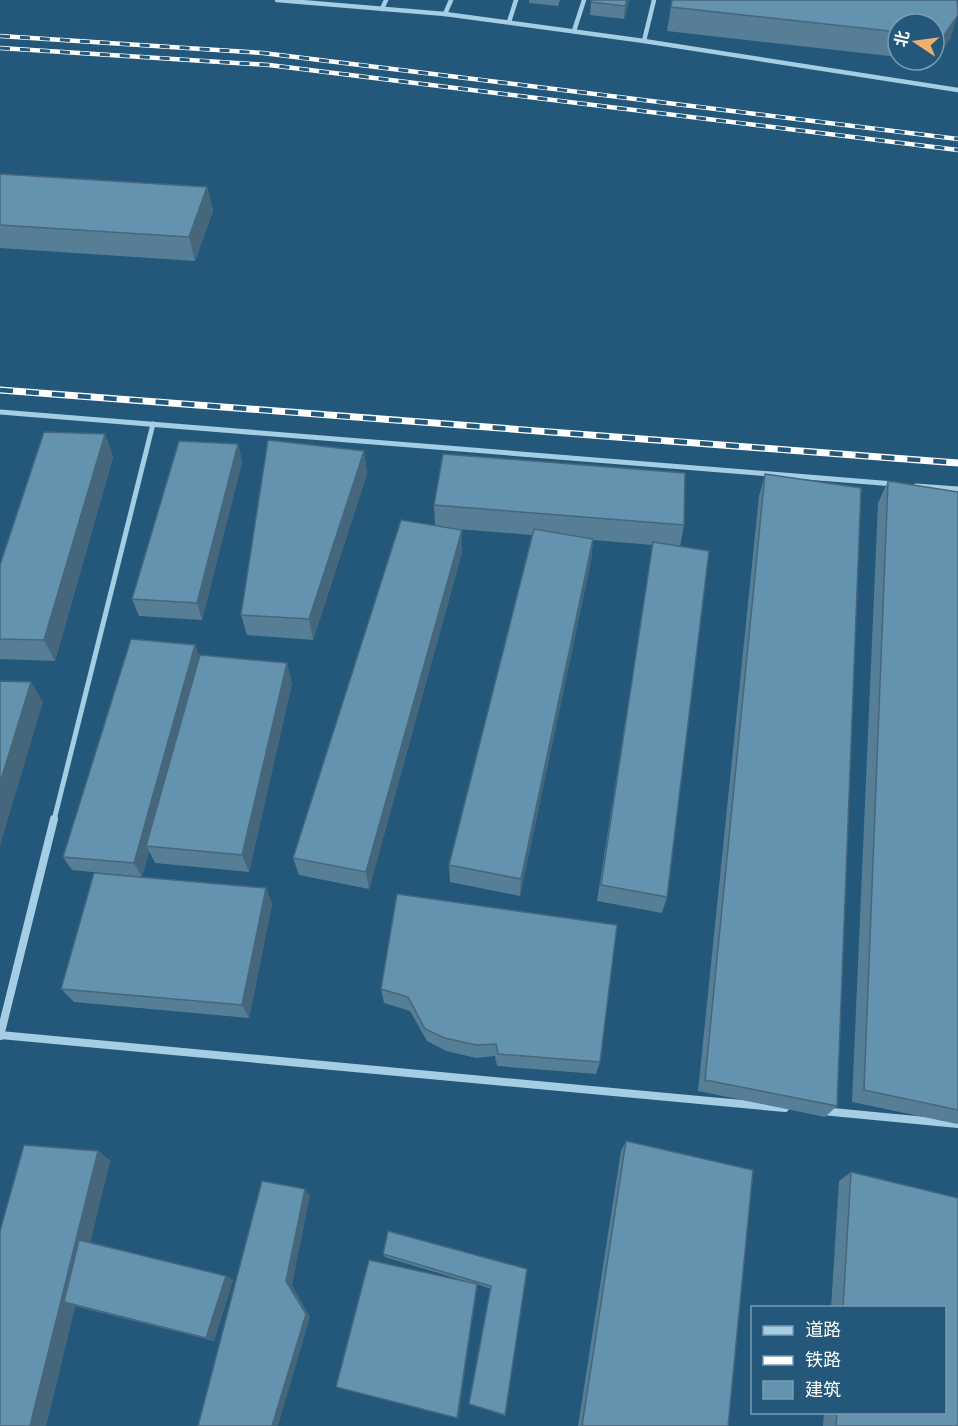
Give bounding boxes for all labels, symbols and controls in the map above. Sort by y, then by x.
north arrow [886,12,946,72]
text: 北 [889,28,915,49]
legend [751,1306,946,1414]
text: 道路 [805,1317,841,1342]
text: 铁路 [805,1347,841,1372]
text: 建筑 [805,1377,841,1402]

